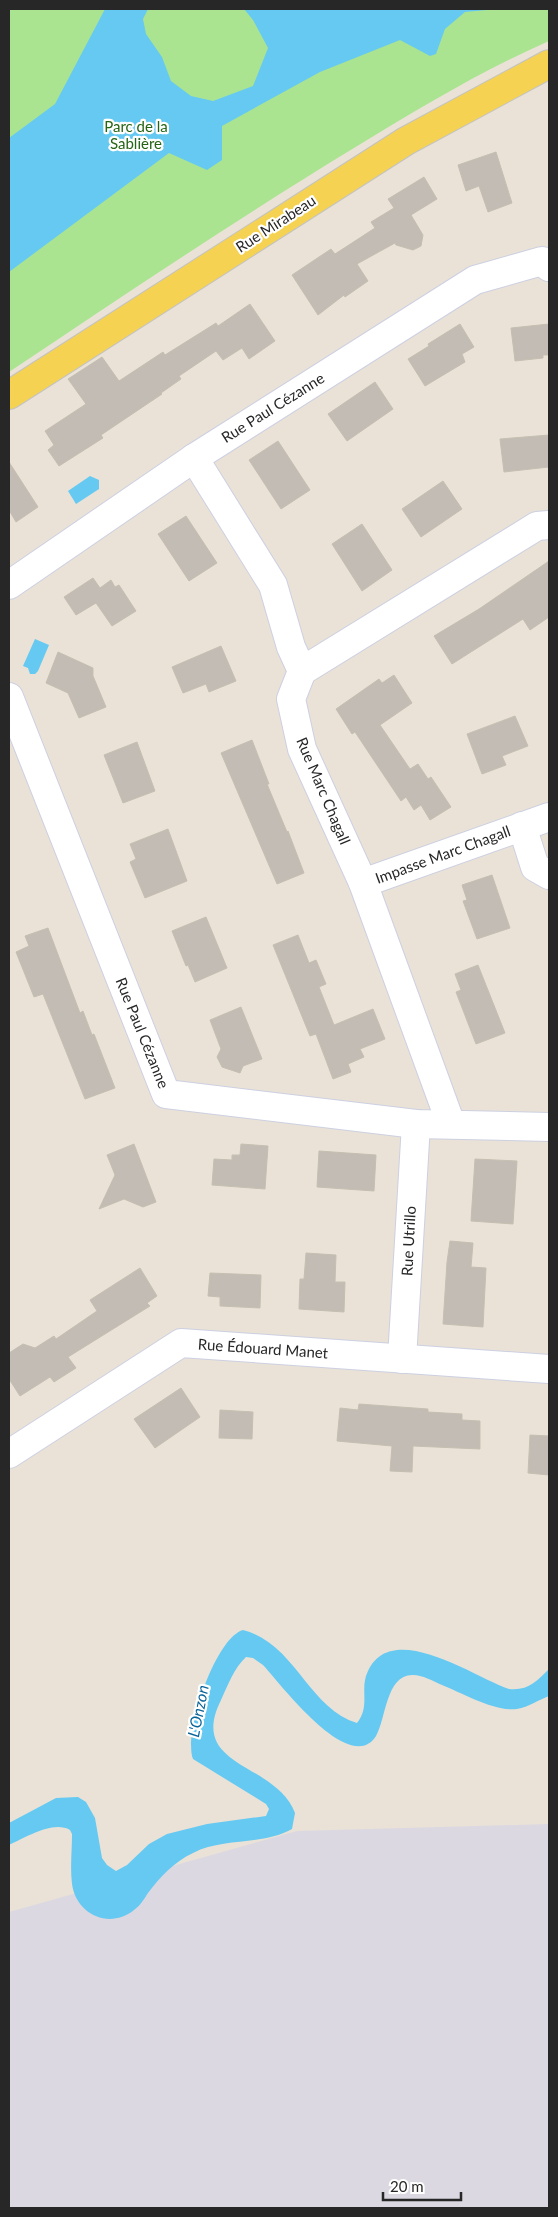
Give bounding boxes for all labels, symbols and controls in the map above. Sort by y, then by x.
park label: Parc de la Sablière [104,117,168,152]
street label: Rue Mirabeau [232,191,319,256]
street label: Rue Paul Cézanne [218,368,327,446]
street label: Rue Marc Chagall [293,734,355,847]
street label: Impasse Marc Chagall [373,821,513,887]
street label: Rue Paul Cézanne [113,975,173,1091]
street label: Rue Utrillo [397,1205,419,1276]
street label: Rue Édouard Manet [197,1334,329,1362]
water label: L'Onzon [183,1683,212,1739]
scale bar [383,2170,460,2202]
text: 20 m [390,2177,424,2195]

